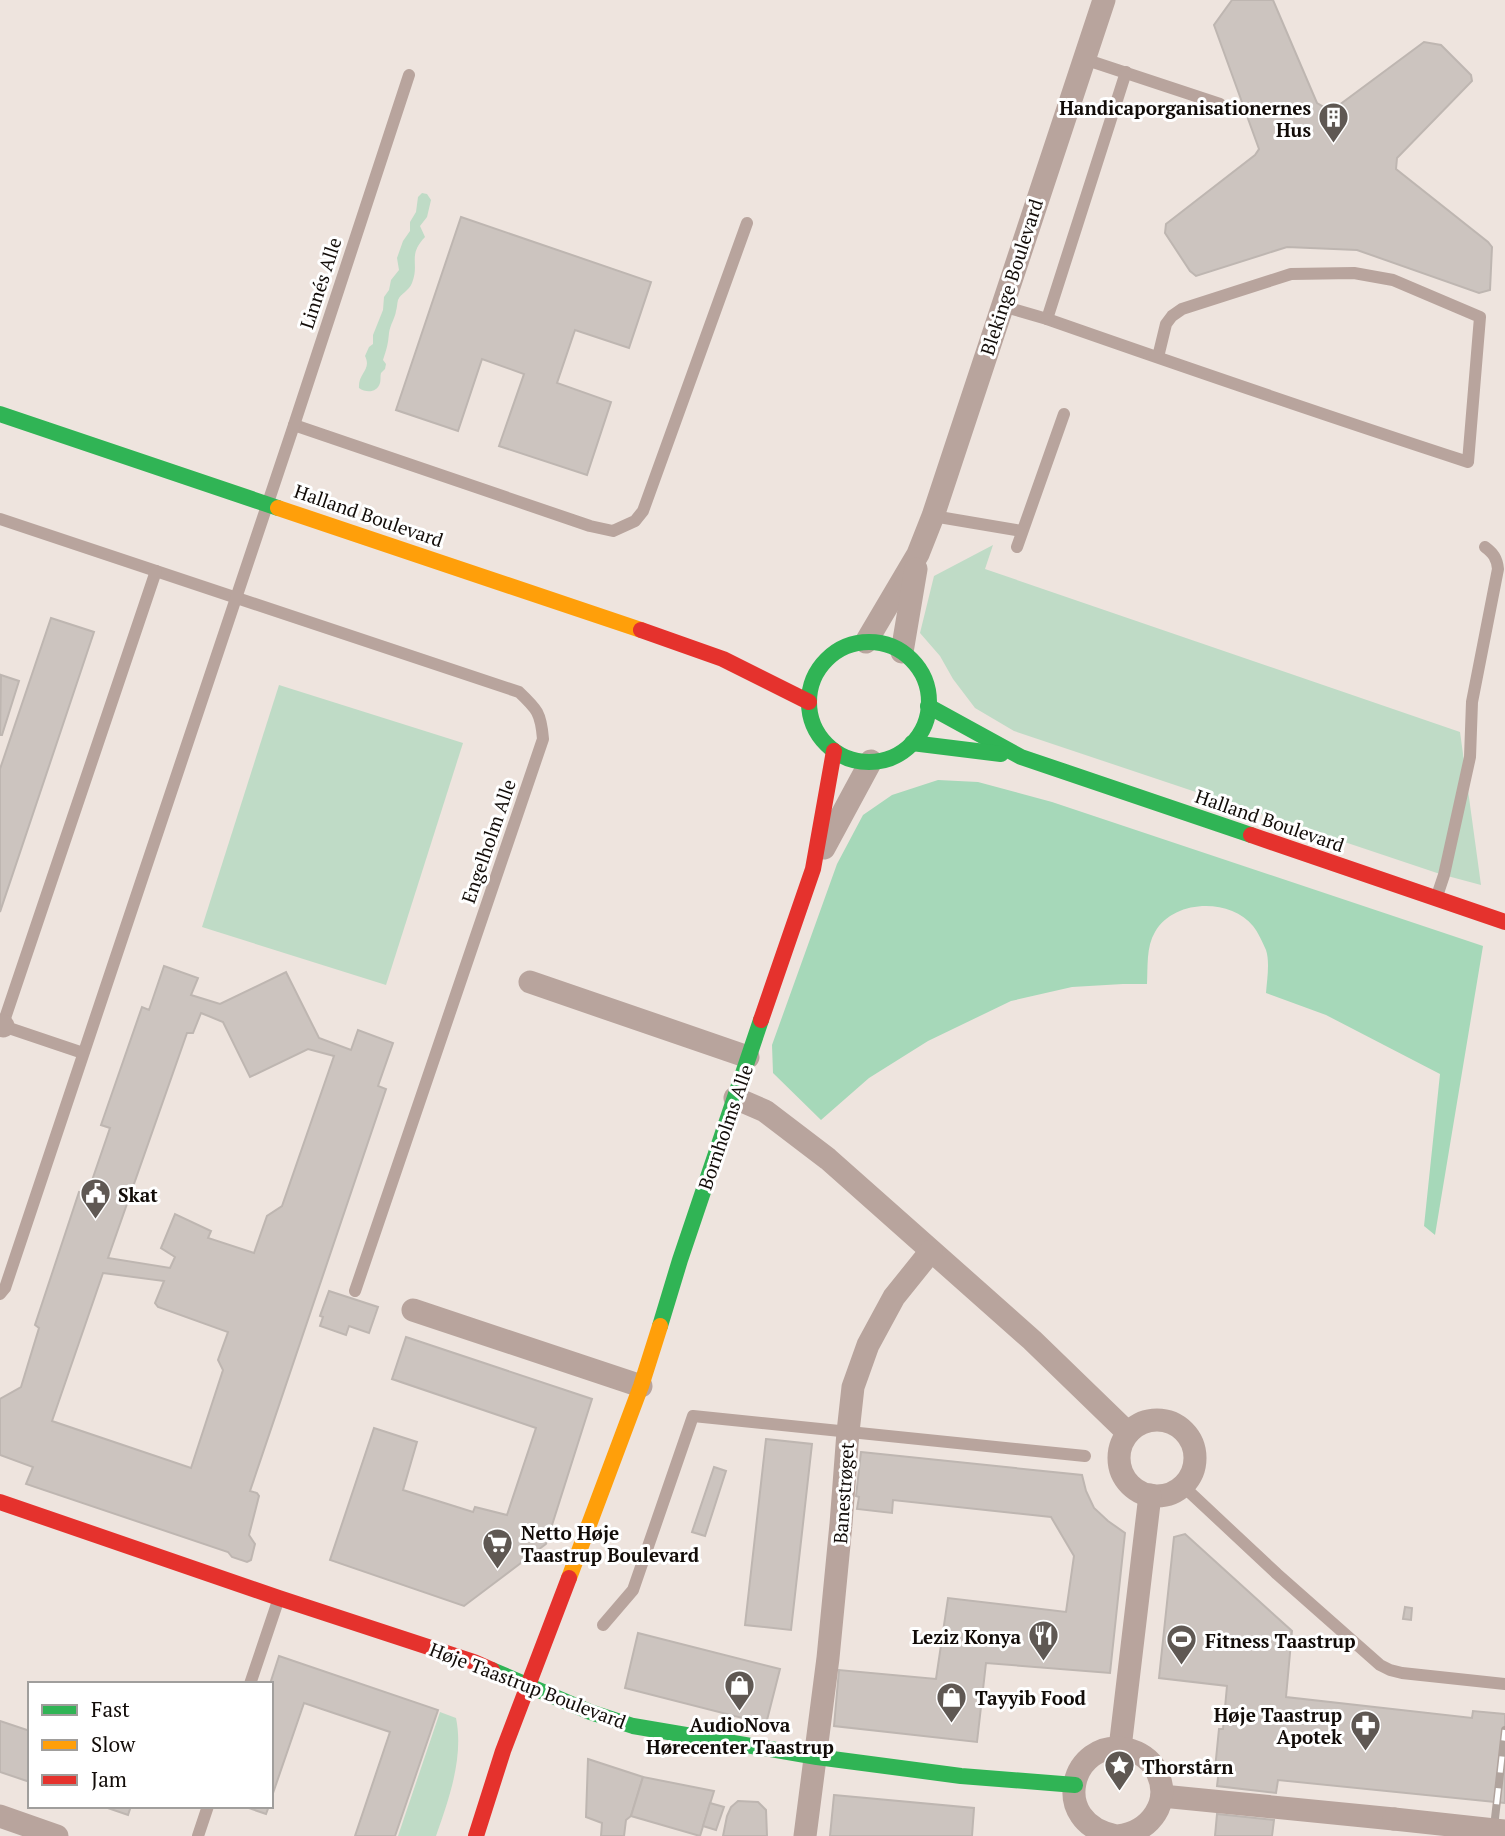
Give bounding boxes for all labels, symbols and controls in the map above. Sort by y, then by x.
place label: Handicaporganisationernes Hus [1059,95,1311,142]
building icon: Handicaporganisationernes Hus [1317,101,1351,145]
street label: Blekinge Boulevard [974,195,1048,358]
street label: Linnés Alle [293,234,347,332]
street label: Halland Boulevard [291,478,447,552]
street label: Engelholm Alle [455,776,521,906]
street label: Halland Boulevard [1192,783,1348,857]
street label: Bornholms Alle [692,1061,758,1193]
public building icon: Skat [78,1177,112,1221]
place label: Skat [118,1182,158,1207]
street label: Banestrøget [827,1441,859,1545]
place label: Netto Høje Taastrup Boulevard [521,1520,700,1567]
supermarket icon: Netto Høje Taastrup Boulevard [481,1526,515,1570]
restaurant icon: Leziz Konya [1027,1619,1061,1663]
sports icon: Fitness Taastrup [1165,1623,1199,1667]
place label: Leziz Konya [912,1624,1021,1649]
place label: Fitness Taastrup [1205,1628,1356,1653]
street label: Høje Taastrup Boulevard [426,1636,630,1734]
shop icon: AudioNova Hørecenter Taastrup [723,1668,757,1712]
shop icon: Tayyib Food [935,1680,969,1724]
legend [28,1682,273,1808]
place label: Tayyib Food [975,1685,1086,1710]
text: Fast [91,1695,130,1723]
place label: Høje Taastrup Apotek [1214,1702,1343,1749]
pharmacy icon: Høje Taastrup Apotek [1348,1708,1382,1752]
place label: AudioNova Hørecenter Taastrup [646,1712,834,1759]
text: Slow [91,1730,136,1758]
place icon: Thorstårn [1102,1749,1136,1793]
place label: Thorstårn [1142,1754,1234,1779]
text: Jam [91,1765,127,1793]

